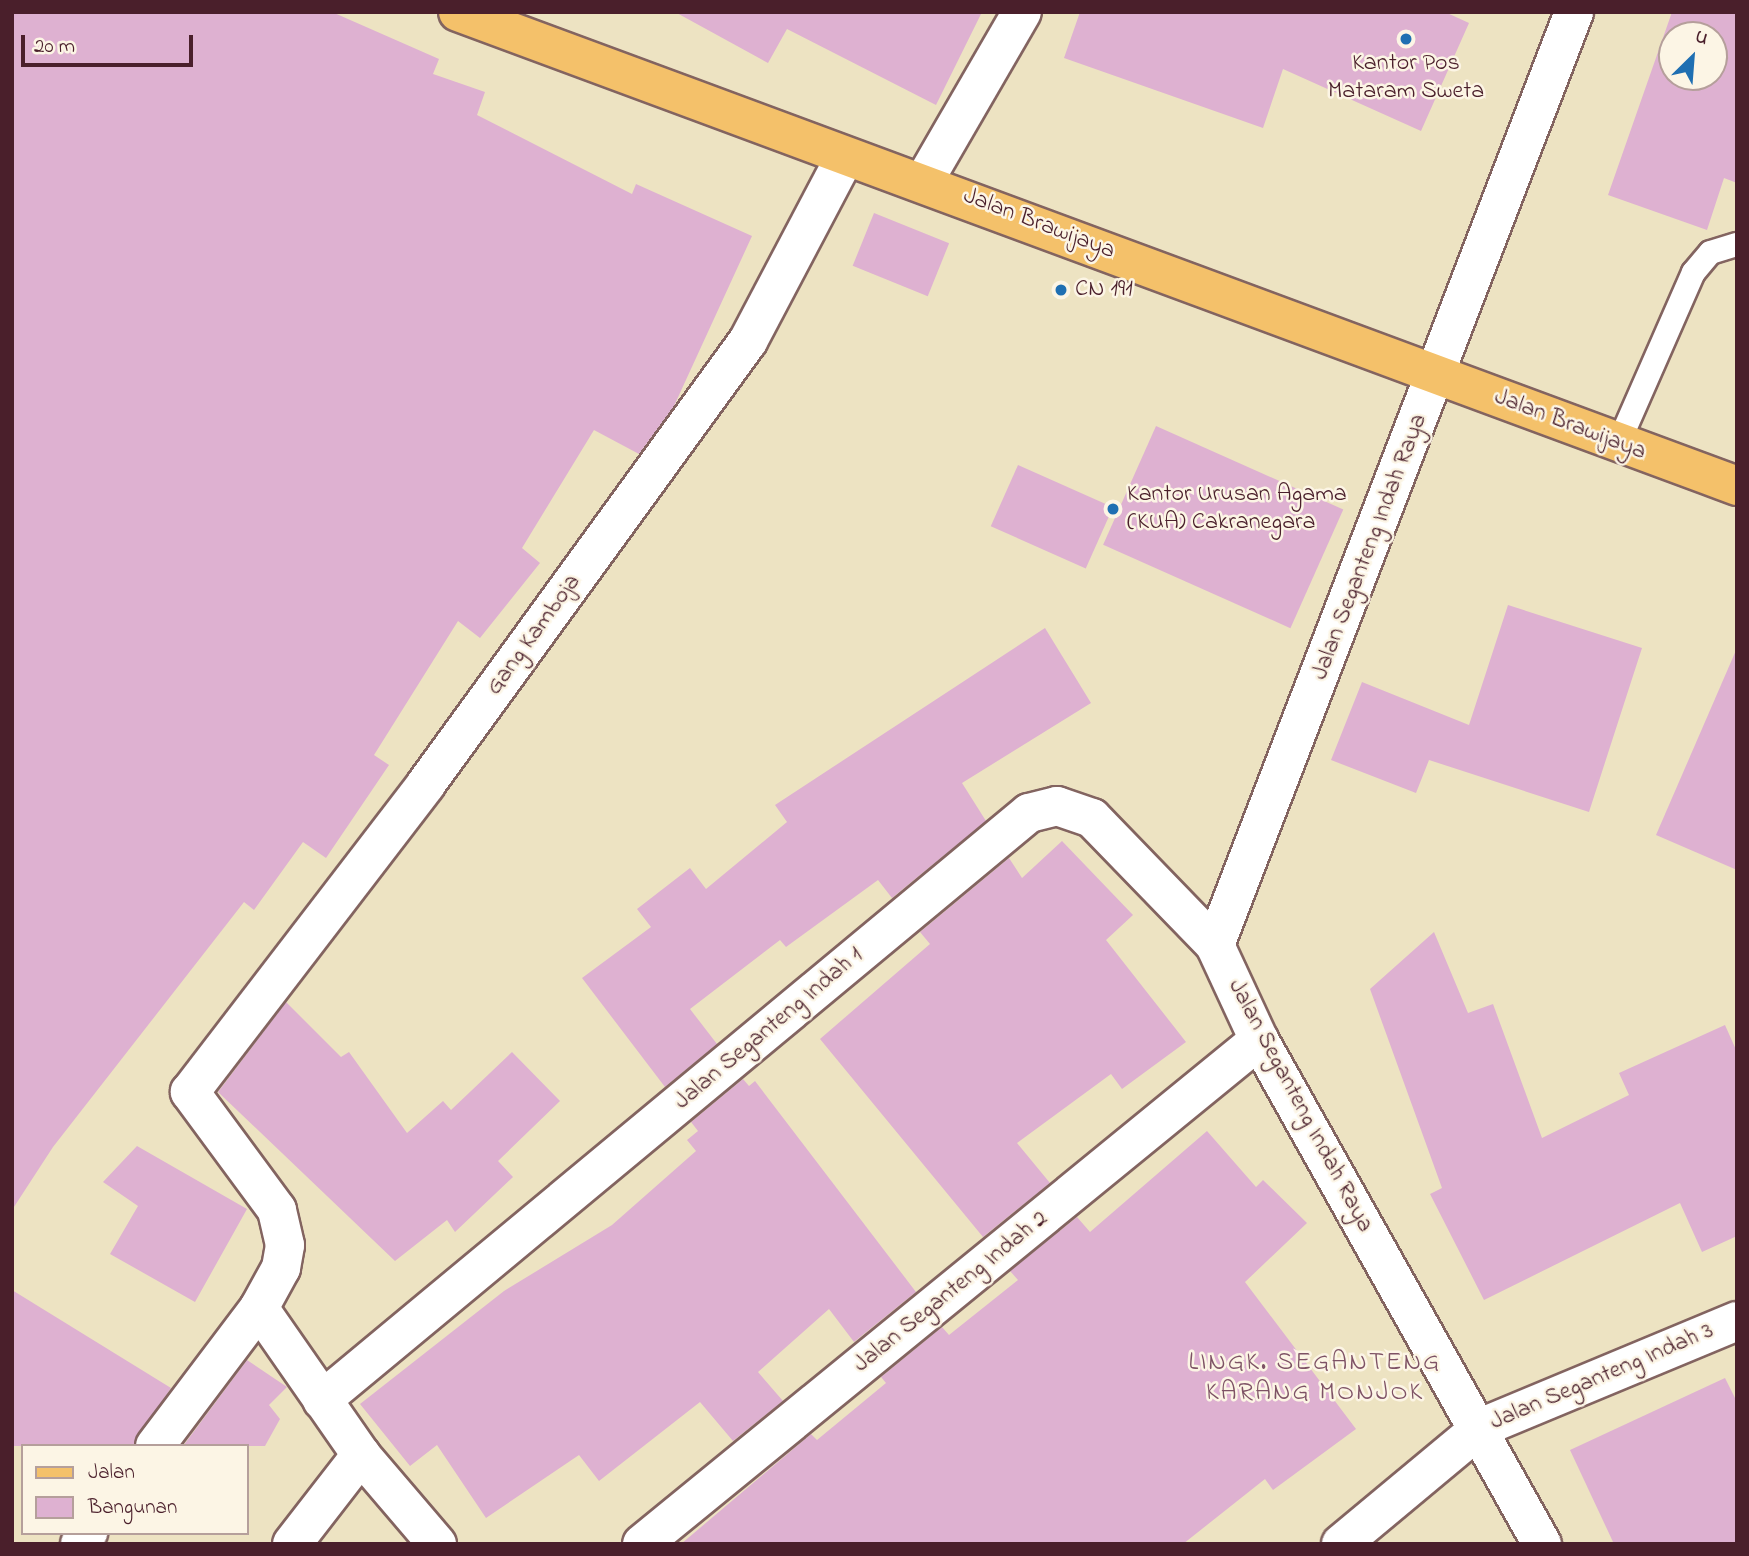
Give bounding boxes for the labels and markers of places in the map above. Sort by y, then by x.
marker: Kantor Pos Mataram Sweta [1398,31,1414,47]
place label: Kantor Pos Mataram Sweta [1328,50,1484,106]
place label: CN 191 [1075,276,1133,304]
marker: CN 191 [1053,282,1069,298]
place label: Kantor Urusan Agama (KUA) Cakranegara [1127,481,1347,537]
marker: Kantor Urusan Agama (KUA) Cakranegara [1105,501,1121,517]

